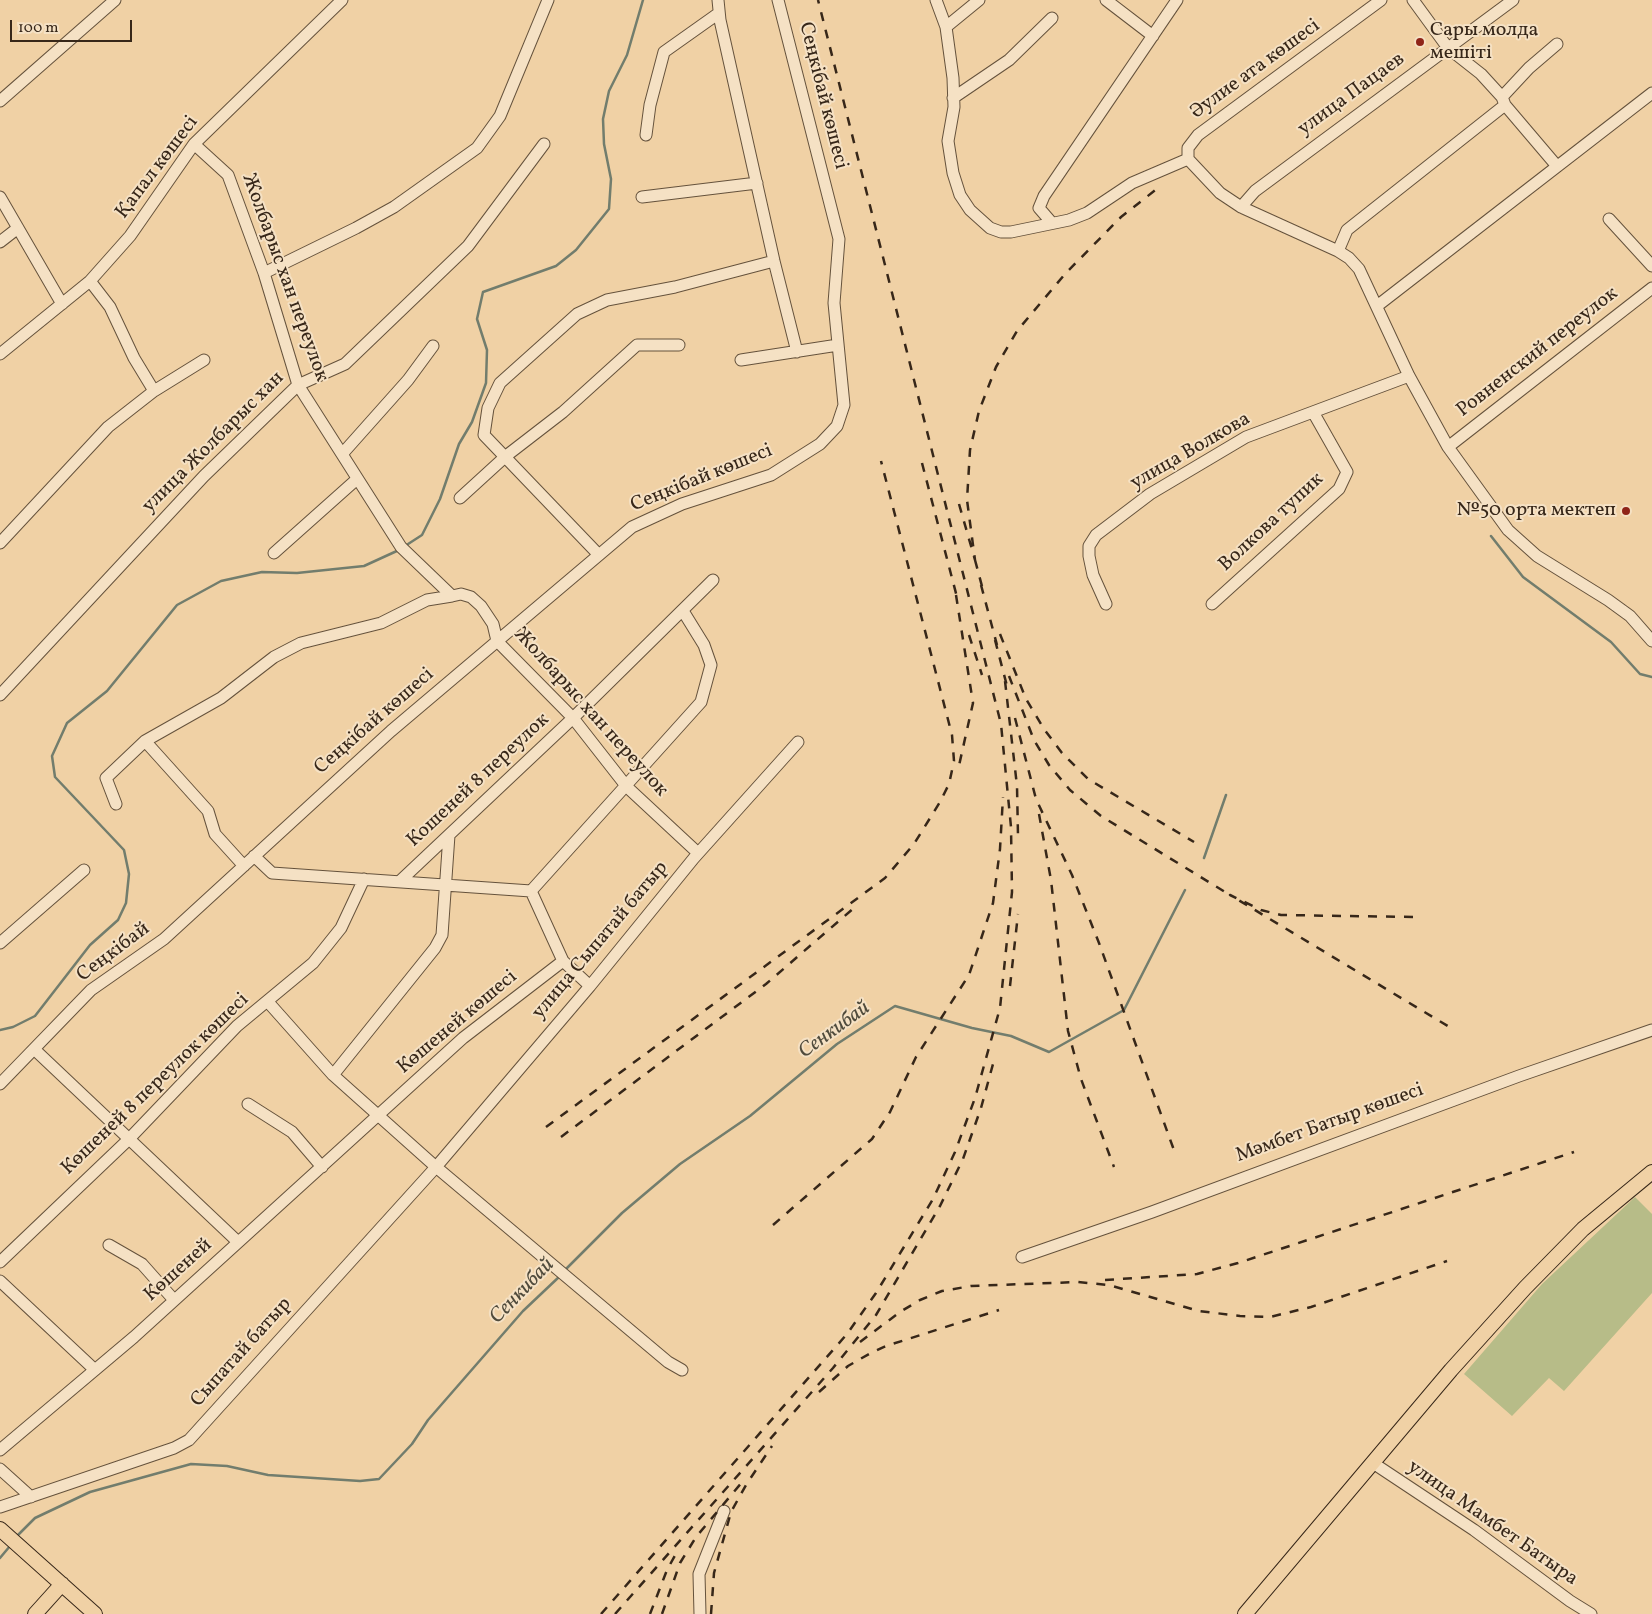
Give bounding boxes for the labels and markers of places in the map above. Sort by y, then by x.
place label: Сары молда мешіті [1430,19,1539,66]
marker: Сары молда мешіті [1414,36,1426,48]
place label: №50 орта мектеп [1456,499,1616,523]
marker: №50 орта мектеп [1620,505,1632,517]

